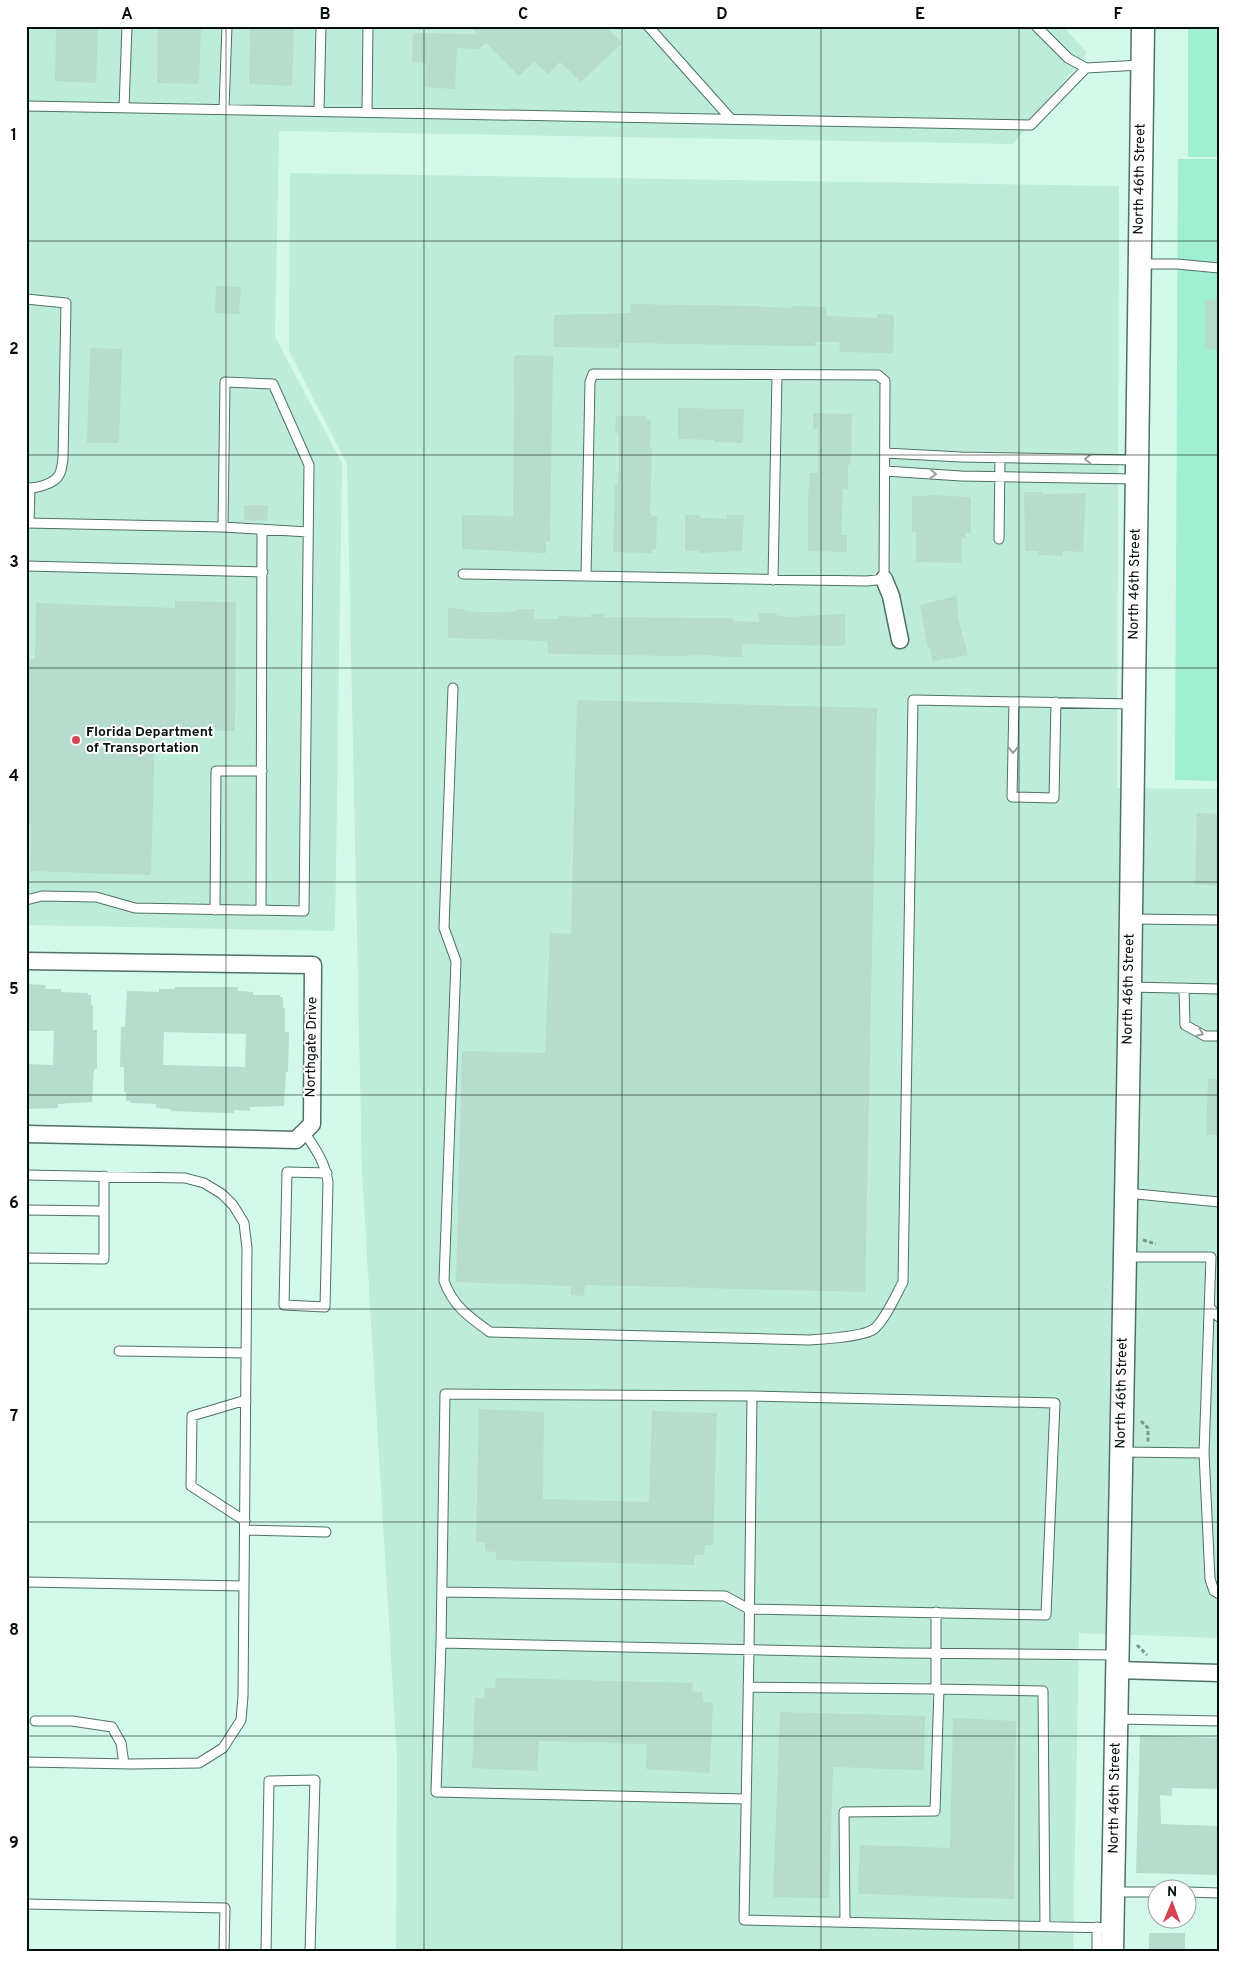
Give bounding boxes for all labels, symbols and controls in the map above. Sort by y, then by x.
text: A [121,5,133,25]
text: B [319,5,331,25]
text: C [518,5,528,25]
text: D [716,5,728,25]
text: E [915,5,925,25]
text: F [1113,5,1123,25]
street label: North 46th Street [1131,123,1149,235]
text: 1 [11,126,17,146]
text: 2 [9,340,19,360]
one-way arrow [1084,454,1092,464]
one-way arrow [930,469,938,480]
street label: North 46th Street [1126,528,1144,640]
text: 3 [9,553,19,573]
place label: Florida Department of Transportation [86,724,213,757]
marker: Florida Department of Transportation [70,734,82,746]
one-way arrow [1008,747,1019,755]
text: 4 [9,767,19,787]
street label: North 46th Street [1120,933,1138,1045]
text: 5 [9,980,19,1000]
street label: Northgate Drive [303,996,321,1098]
one-way arrow [1195,1026,1204,1037]
text: 6 [9,1194,19,1214]
street label: North 46th Street [1113,1337,1131,1449]
text: 7 [10,1407,18,1427]
text: 8 [9,1621,19,1641]
street label: North 46th Street [1106,1742,1124,1854]
text: 9 [9,1834,19,1854]
north arrow [1148,1880,1198,1930]
text: N [1167,1884,1177,1901]

